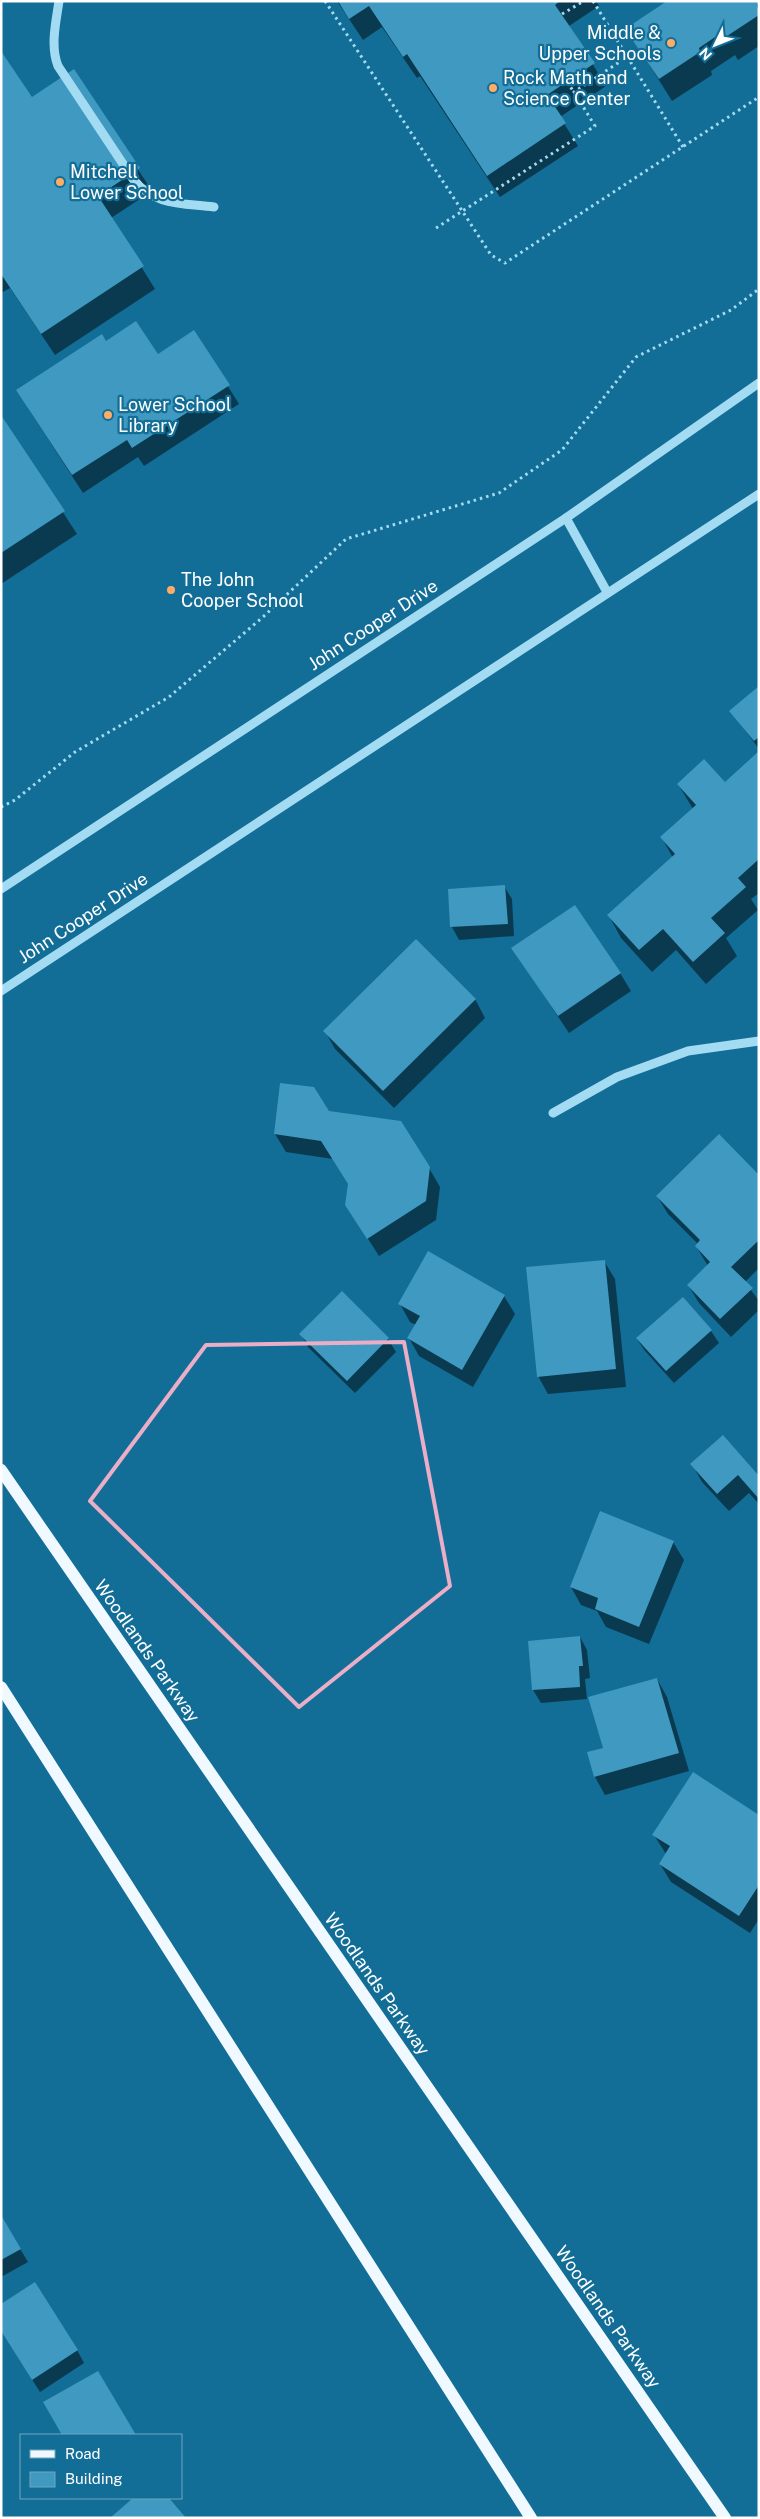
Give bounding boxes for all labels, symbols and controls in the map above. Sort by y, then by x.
north arrow [690,20,740,70]
place label: Middle & Upper Schools [539,22,661,64]
marker: Middle & Upper Schools [665,37,677,49]
text: N [696,44,715,63]
place label: Rock Math and Science Center [503,67,631,109]
marker: Rock Math and Science Center [487,82,499,94]
place label: Mitchell Lower School [70,161,183,203]
marker: Mitchell Lower School [54,176,66,188]
place label: Lower School Library [118,394,231,436]
marker: Lower School Library [102,409,114,421]
place label: The John Cooper School [181,569,304,611]
street label: John Cooper Drive [304,575,442,674]
marker: The John Cooper School [165,584,177,596]
street label: John Cooper Drive [14,868,152,967]
street label: Woodlands Parkway [90,1575,205,1726]
street label: Woodlands Parkway [320,1908,435,2059]
street label: Woodlands Parkway [551,2241,666,2392]
legend [20,2434,182,2499]
text: Road [65,2445,101,2462]
text: Building [65,2470,123,2487]

